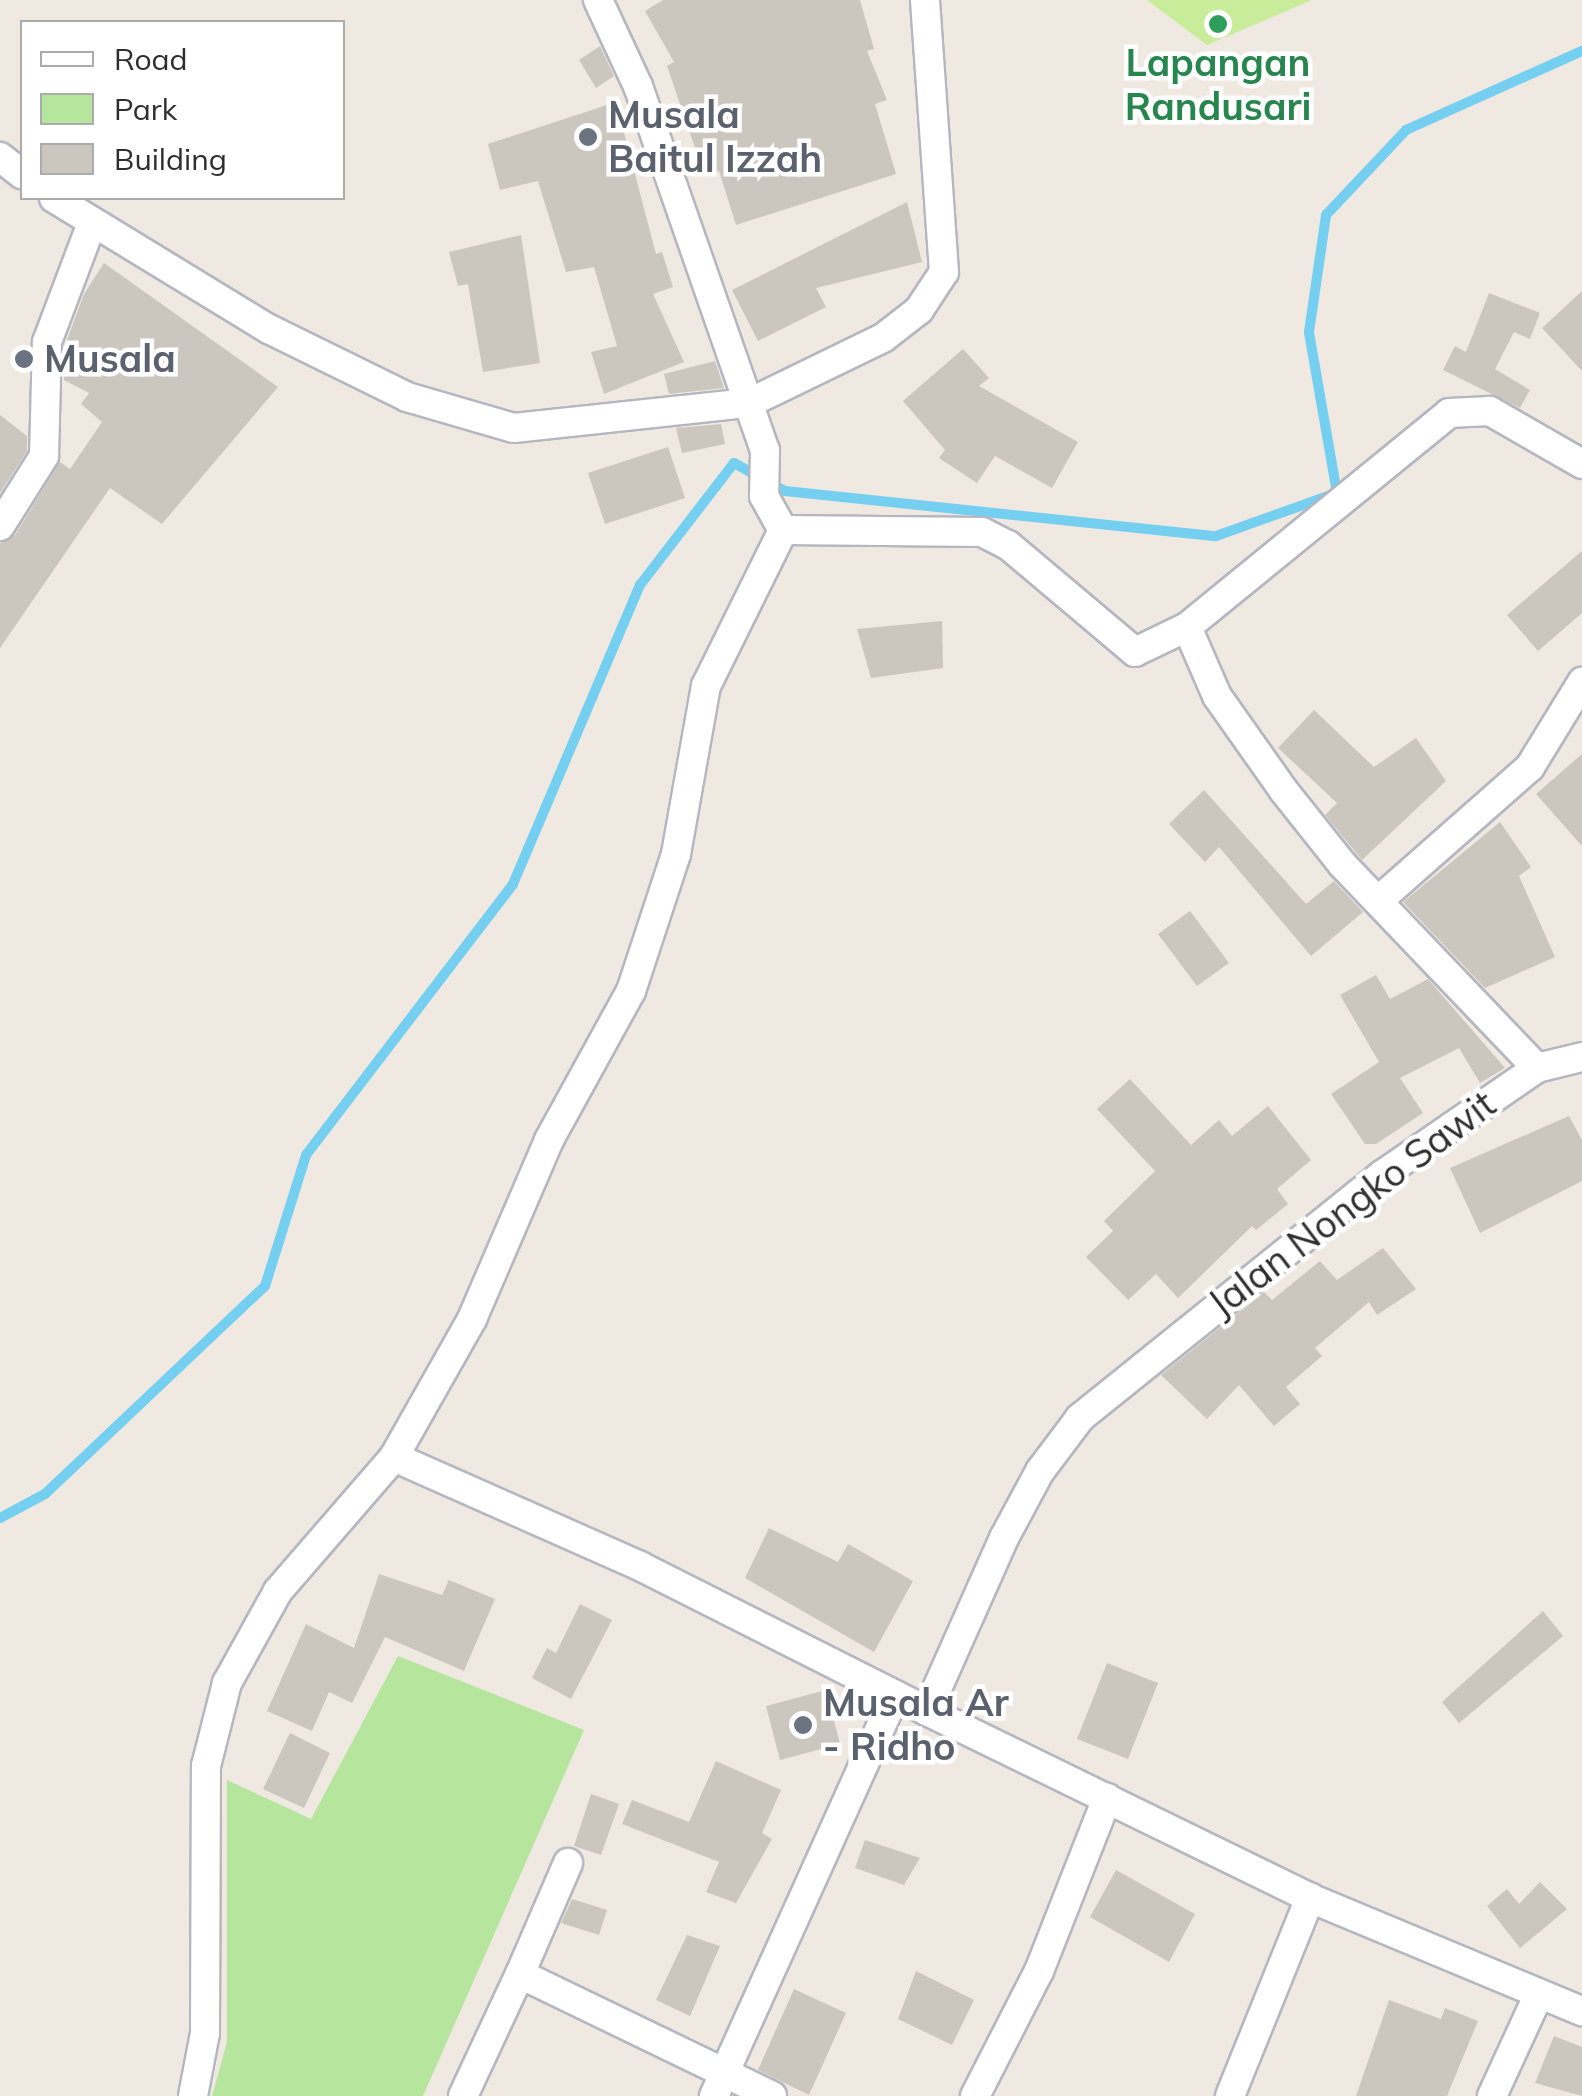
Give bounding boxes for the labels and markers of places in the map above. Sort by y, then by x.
marker: Lapangan Randusari [1207,13,1229,35]
place label: Lapangan Randusari [1125,40,1311,130]
place label: Musala Baitul Izzah [608,92,822,182]
marker: Musala Baitul Izzah [577,126,599,148]
place label: Musala [44,336,176,382]
marker: Musala [13,348,35,370]
place label: Musala Ar - Ridho [823,1680,1009,1770]
marker: Musala Ar - Ridho [792,1714,814,1736]

